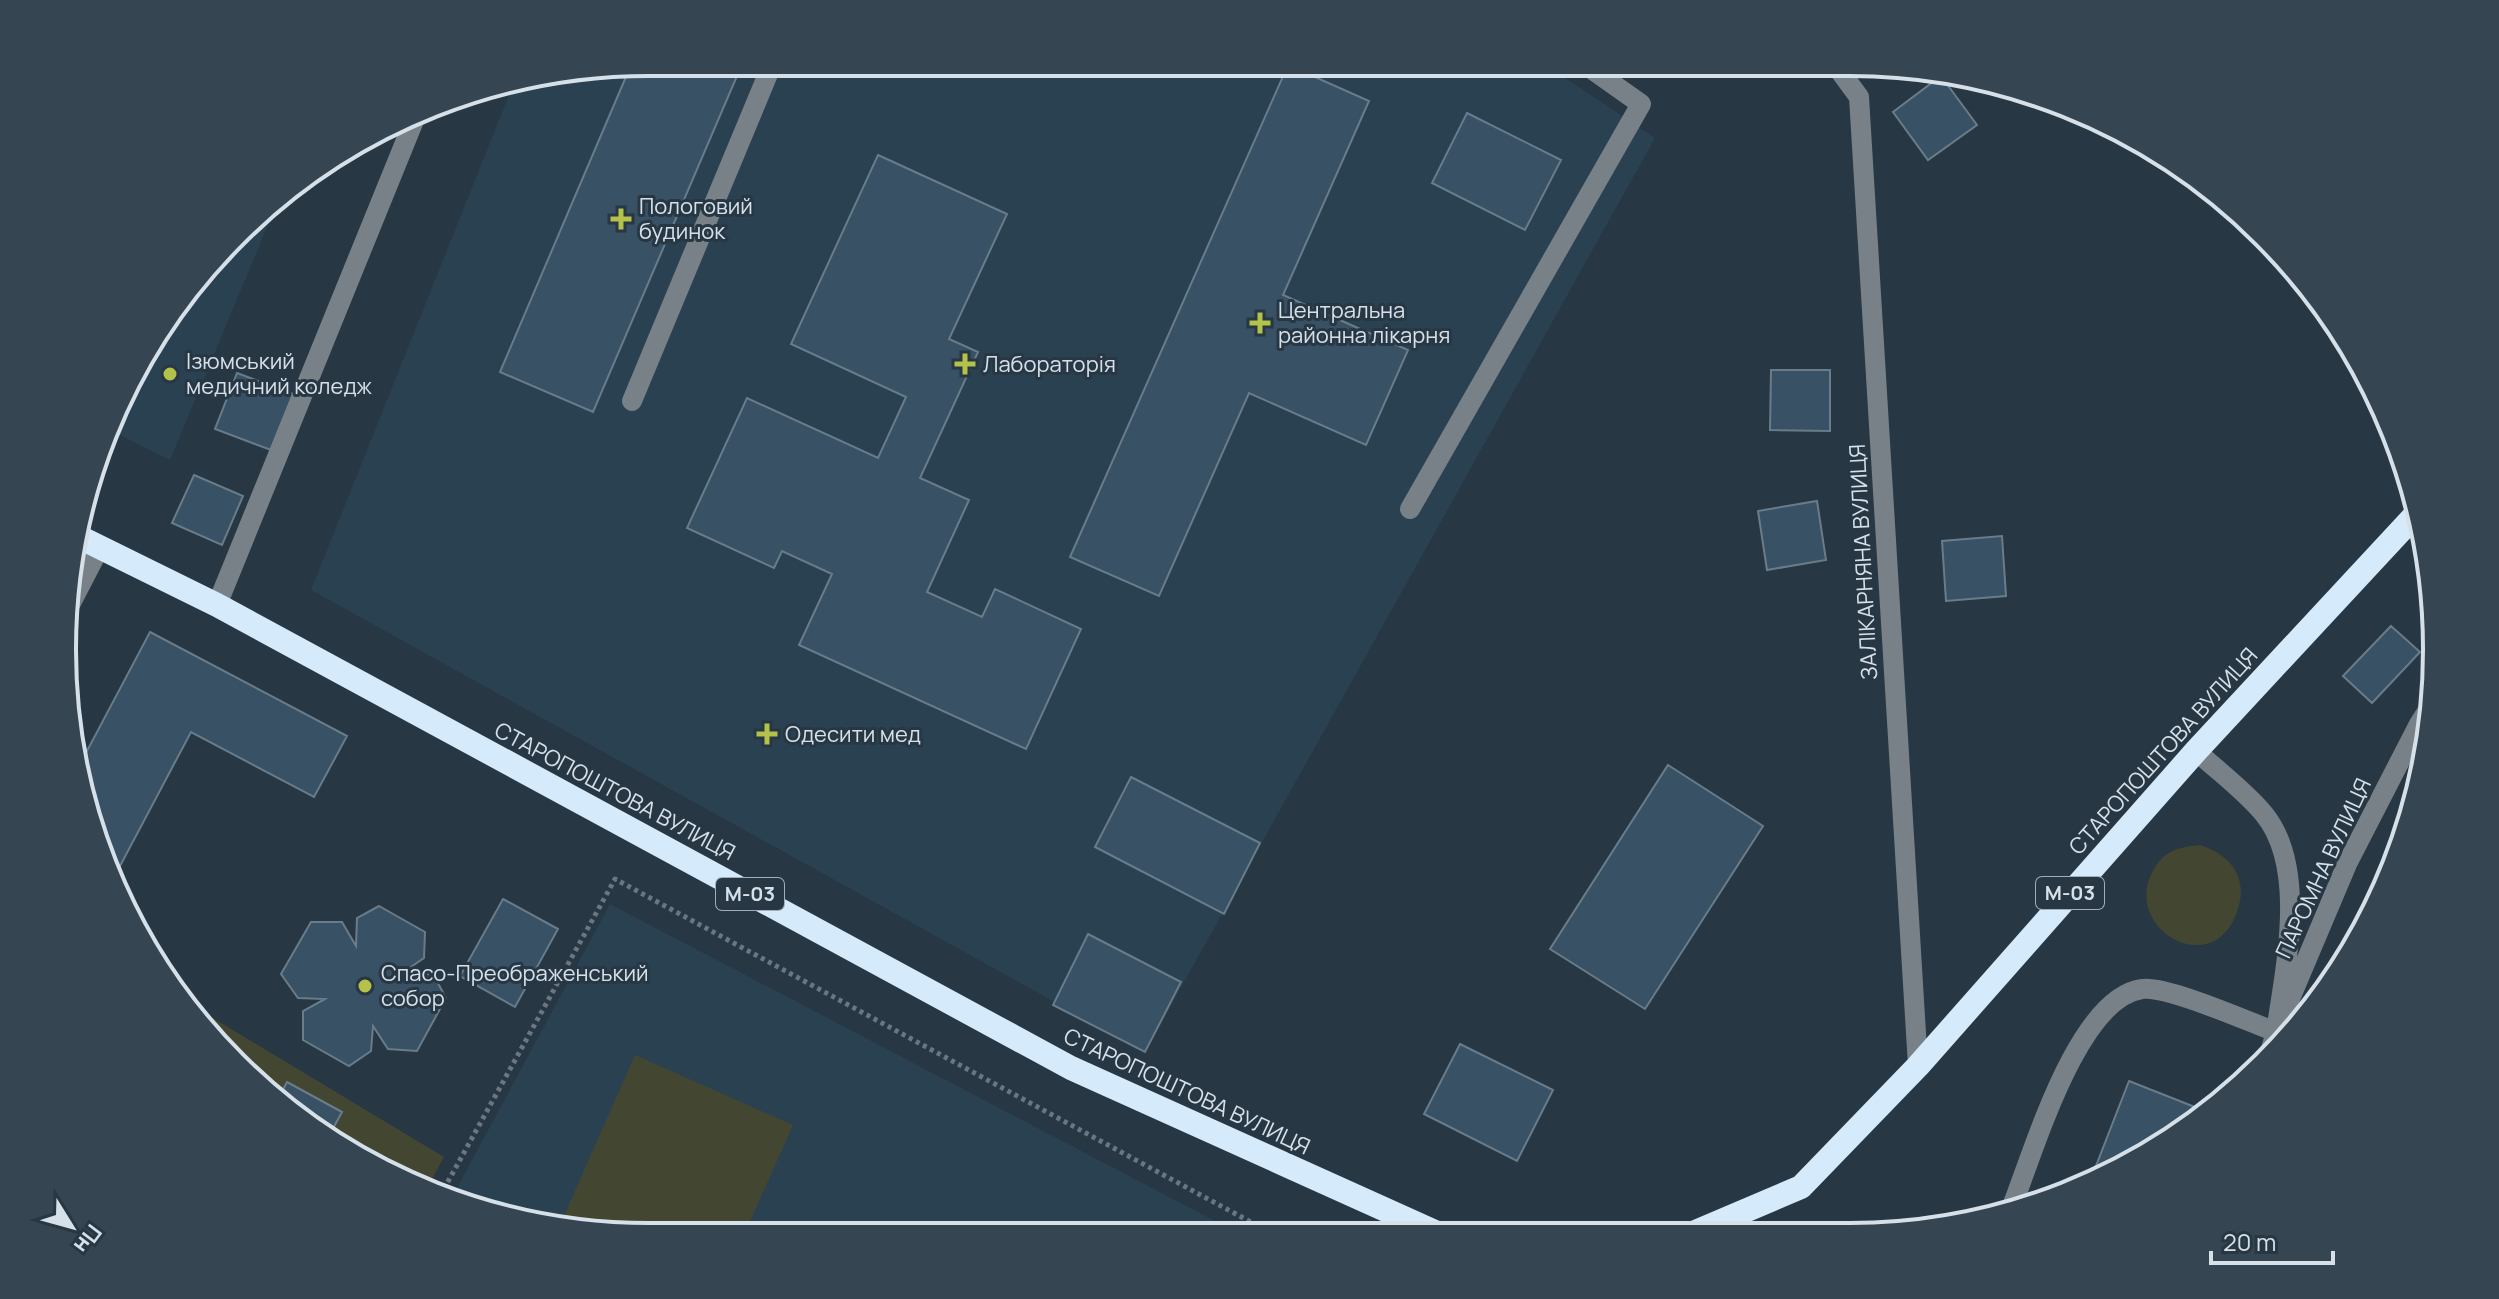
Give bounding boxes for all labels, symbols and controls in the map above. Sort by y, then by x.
place label: Пологовий будинок [639,191,753,246]
marker: Пологовий будинок [610,208,632,230]
place label: Центральна районна лікарня [1278,295,1451,350]
marker: Центральна районна лікарня [1249,312,1271,334]
place label: Ізюмський медичний коледж [186,346,373,401]
place label: Лабораторія [983,349,1116,379]
marker: Лабораторія [954,353,976,375]
marker: Ізюмський медичний коледж [161,365,179,383]
street label: ЗАЛІКАРНЯНА ВУЛИЦЯ [1842,443,1884,681]
street label: СТАРОПОШТОВА ВУЛИЦЯ [2062,641,2264,861]
street label: СТАРОПОШТОВА ВУЛИЦЯ [489,715,741,867]
place label: Одесити мед [785,719,921,749]
marker: Одесити мед [756,723,778,745]
street label: ПАРОМНА ВУЛИЦЯ [2268,773,2378,963]
road number: М-03 [2036,877,2104,909]
road number: М-03 [716,878,784,910]
place label: Спасо-Преображенський собор [381,958,648,1013]
marker: Спасо-Преображенський собор [356,977,374,995]
street label: СТАРОПОШТОВА ВУЛИЦЯ [1059,1021,1315,1161]
north arrow [32,1187,112,1267]
scale bar [2211,1215,2333,1265]
text: Пн [67,1218,109,1260]
text: 20 m [2223,1225,2276,1258]

